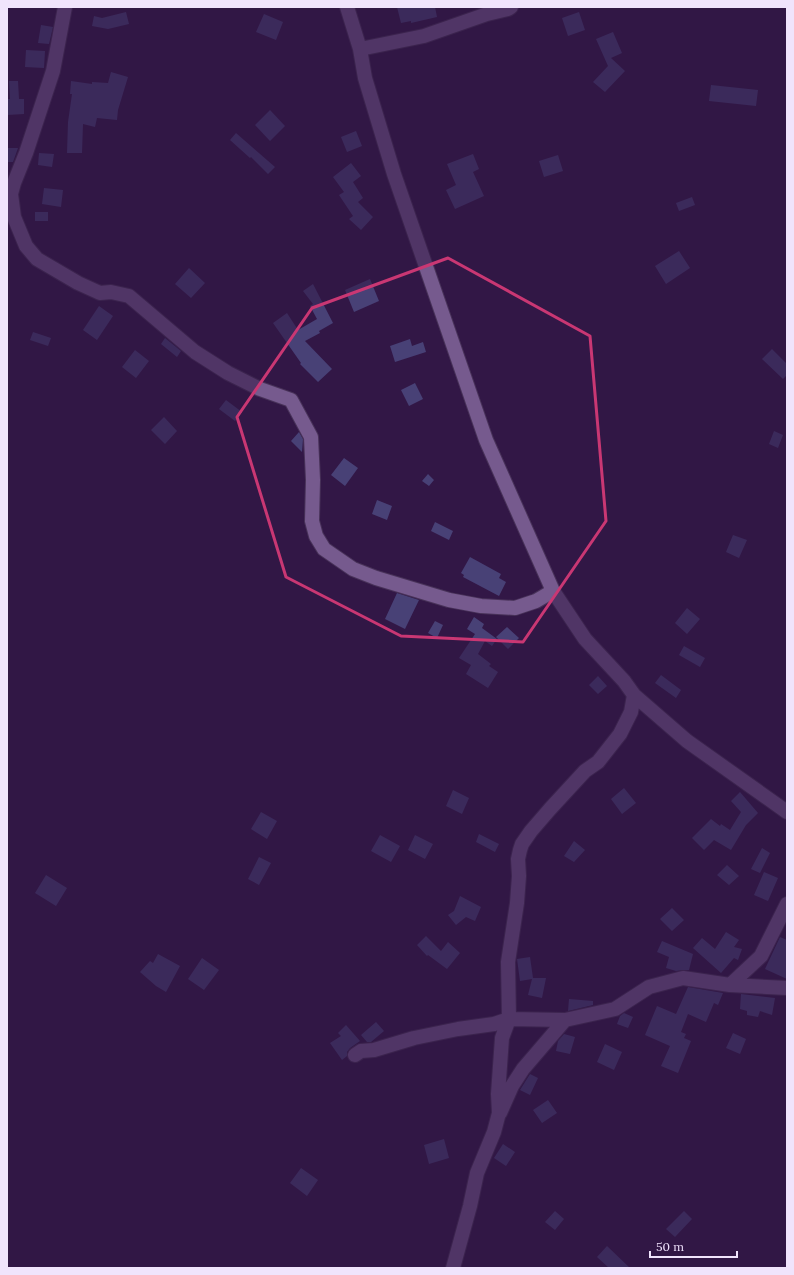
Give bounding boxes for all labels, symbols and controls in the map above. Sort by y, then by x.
scale bar [650,1233,737,1259]
text: 50 m [656,1239,684,1254]

